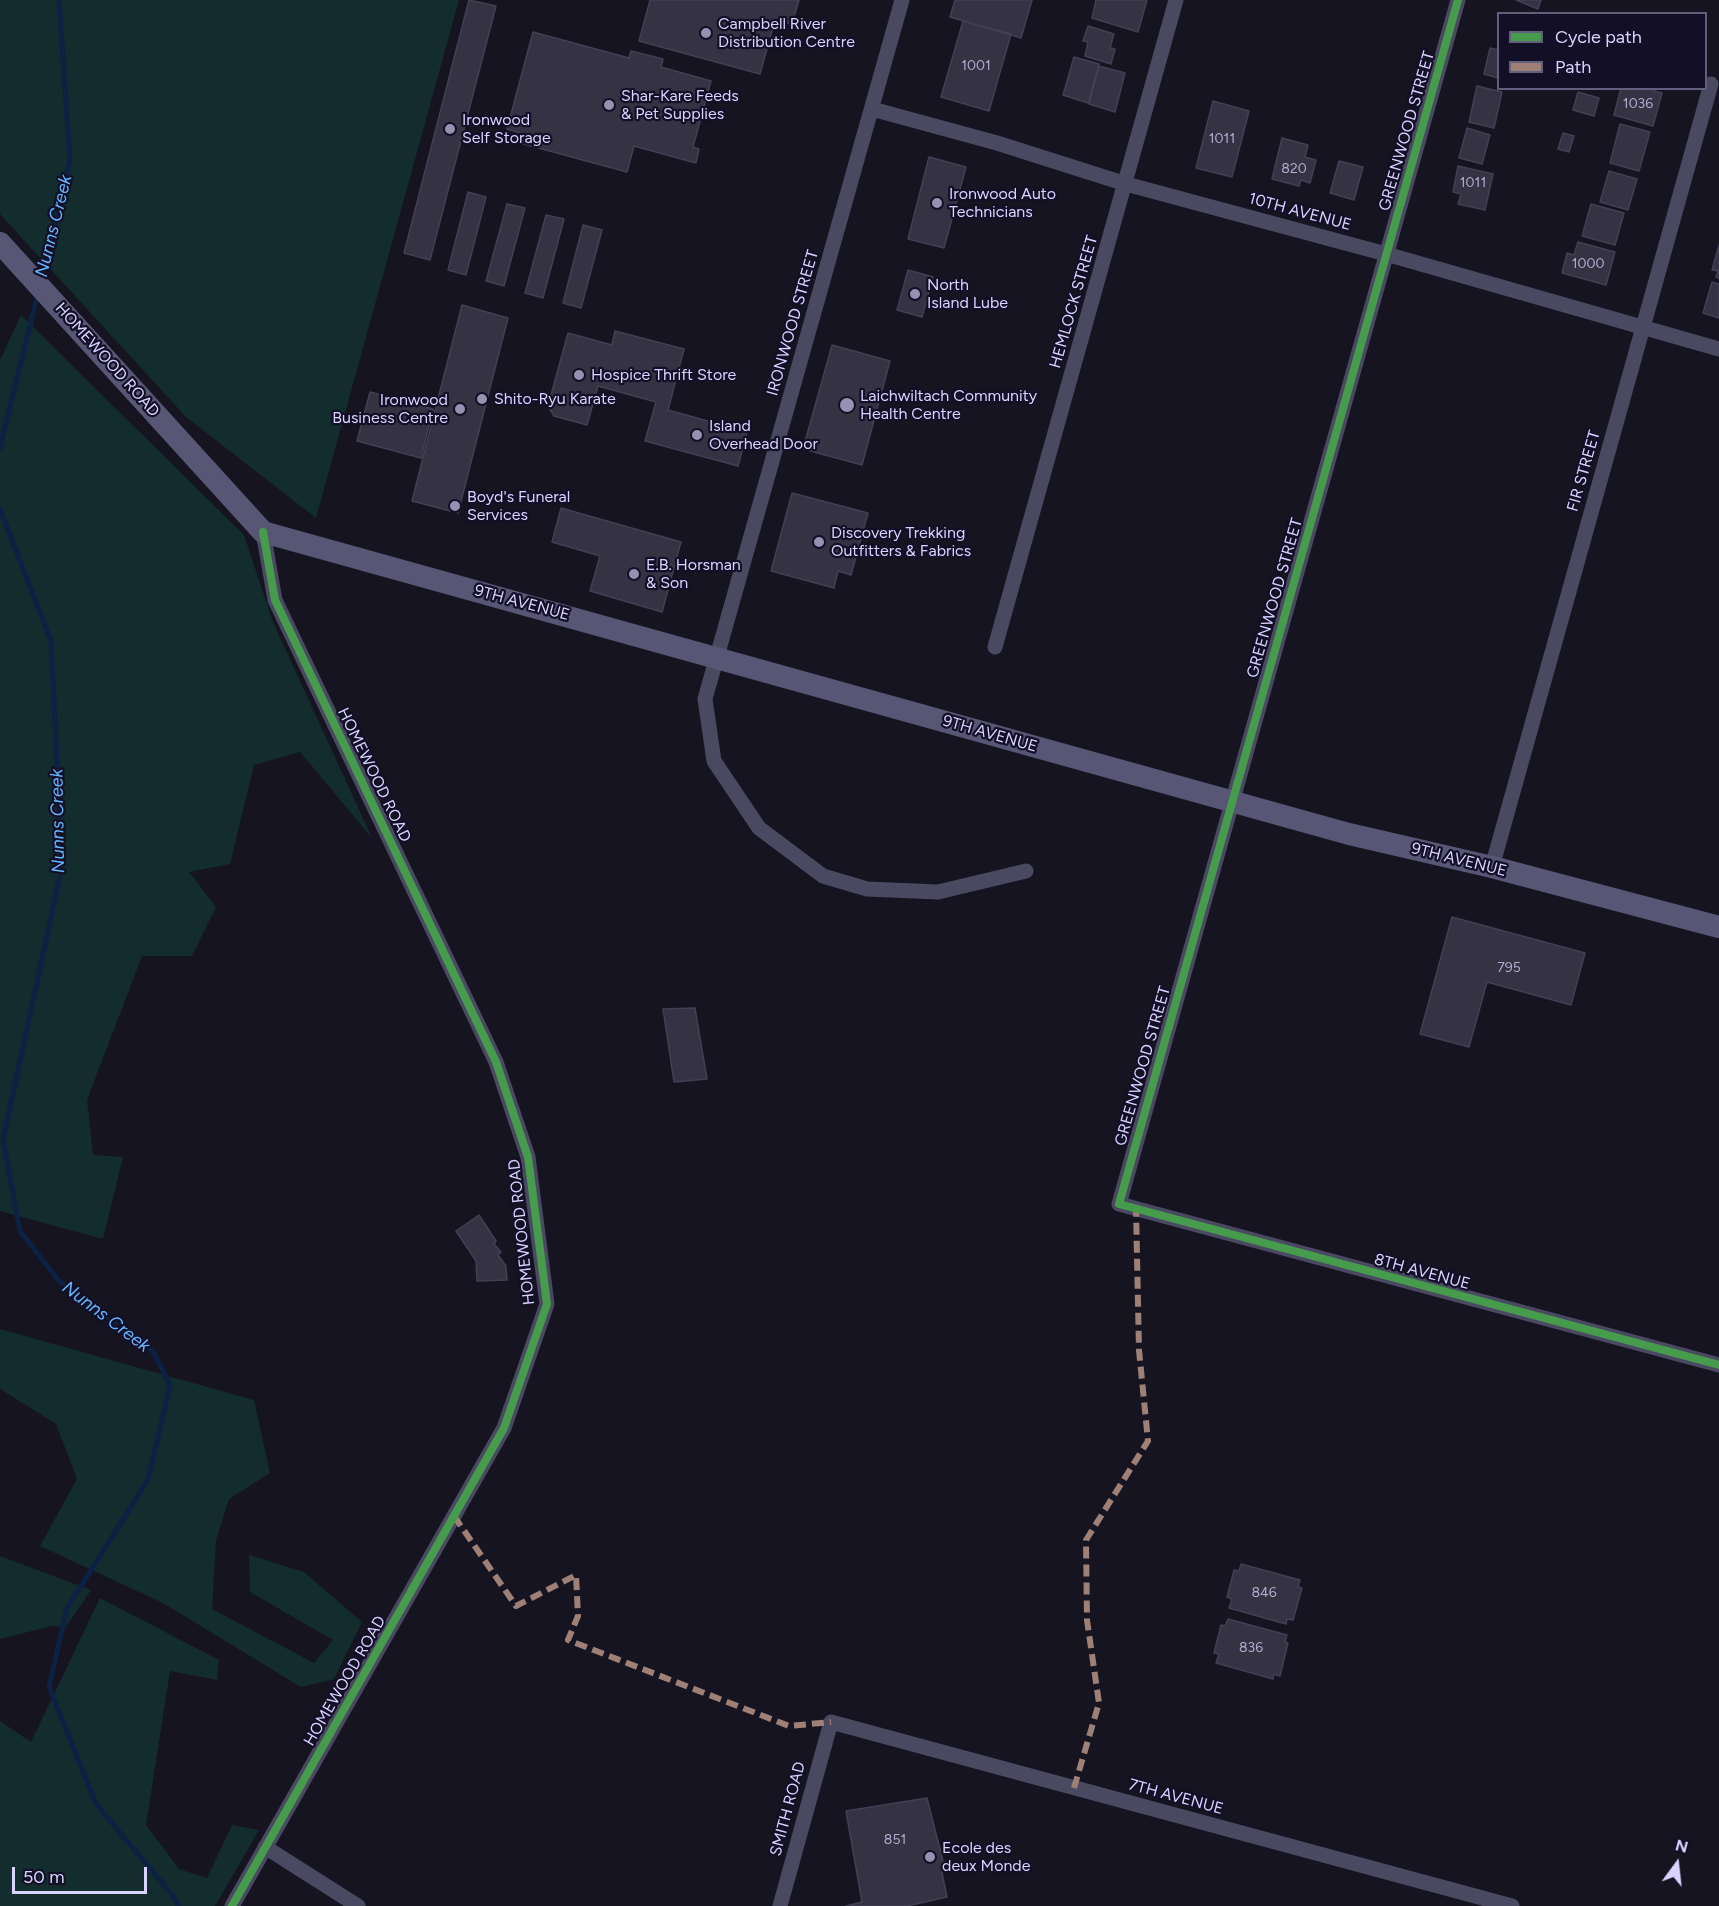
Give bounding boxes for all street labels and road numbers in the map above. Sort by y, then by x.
street label: GREENWOOD STREET [1375,49,1439,213]
street label: 10TH AVENUE [1247,189,1353,235]
street label: HEMLOCK STREET [1046,233,1102,371]
street label: IRONWOOD STREET [763,248,823,398]
street label: HOMEWOOD ROAD [51,299,163,421]
street label: FIR STREET [1563,428,1605,514]
street label: GREENWOOD STREET [1243,516,1307,680]
street label: 9TH AVENUE [472,581,572,625]
street label: HOMEWOOD ROAD [333,705,415,845]
street label: 9TH AVENUE [940,711,1040,757]
street label: 9TH AVENUE [1409,839,1509,881]
street label: GREENWOOD STREET [1111,984,1175,1148]
street label: HOMEWOOD ROAD [505,1158,539,1306]
street label: 8TH AVENUE [1372,1250,1472,1294]
street label: HOMEWOOD ROAD [300,1613,390,1749]
street label: SMITH ROAD [766,1760,810,1858]
street label: 7TH AVENUE [1127,1775,1225,1819]

